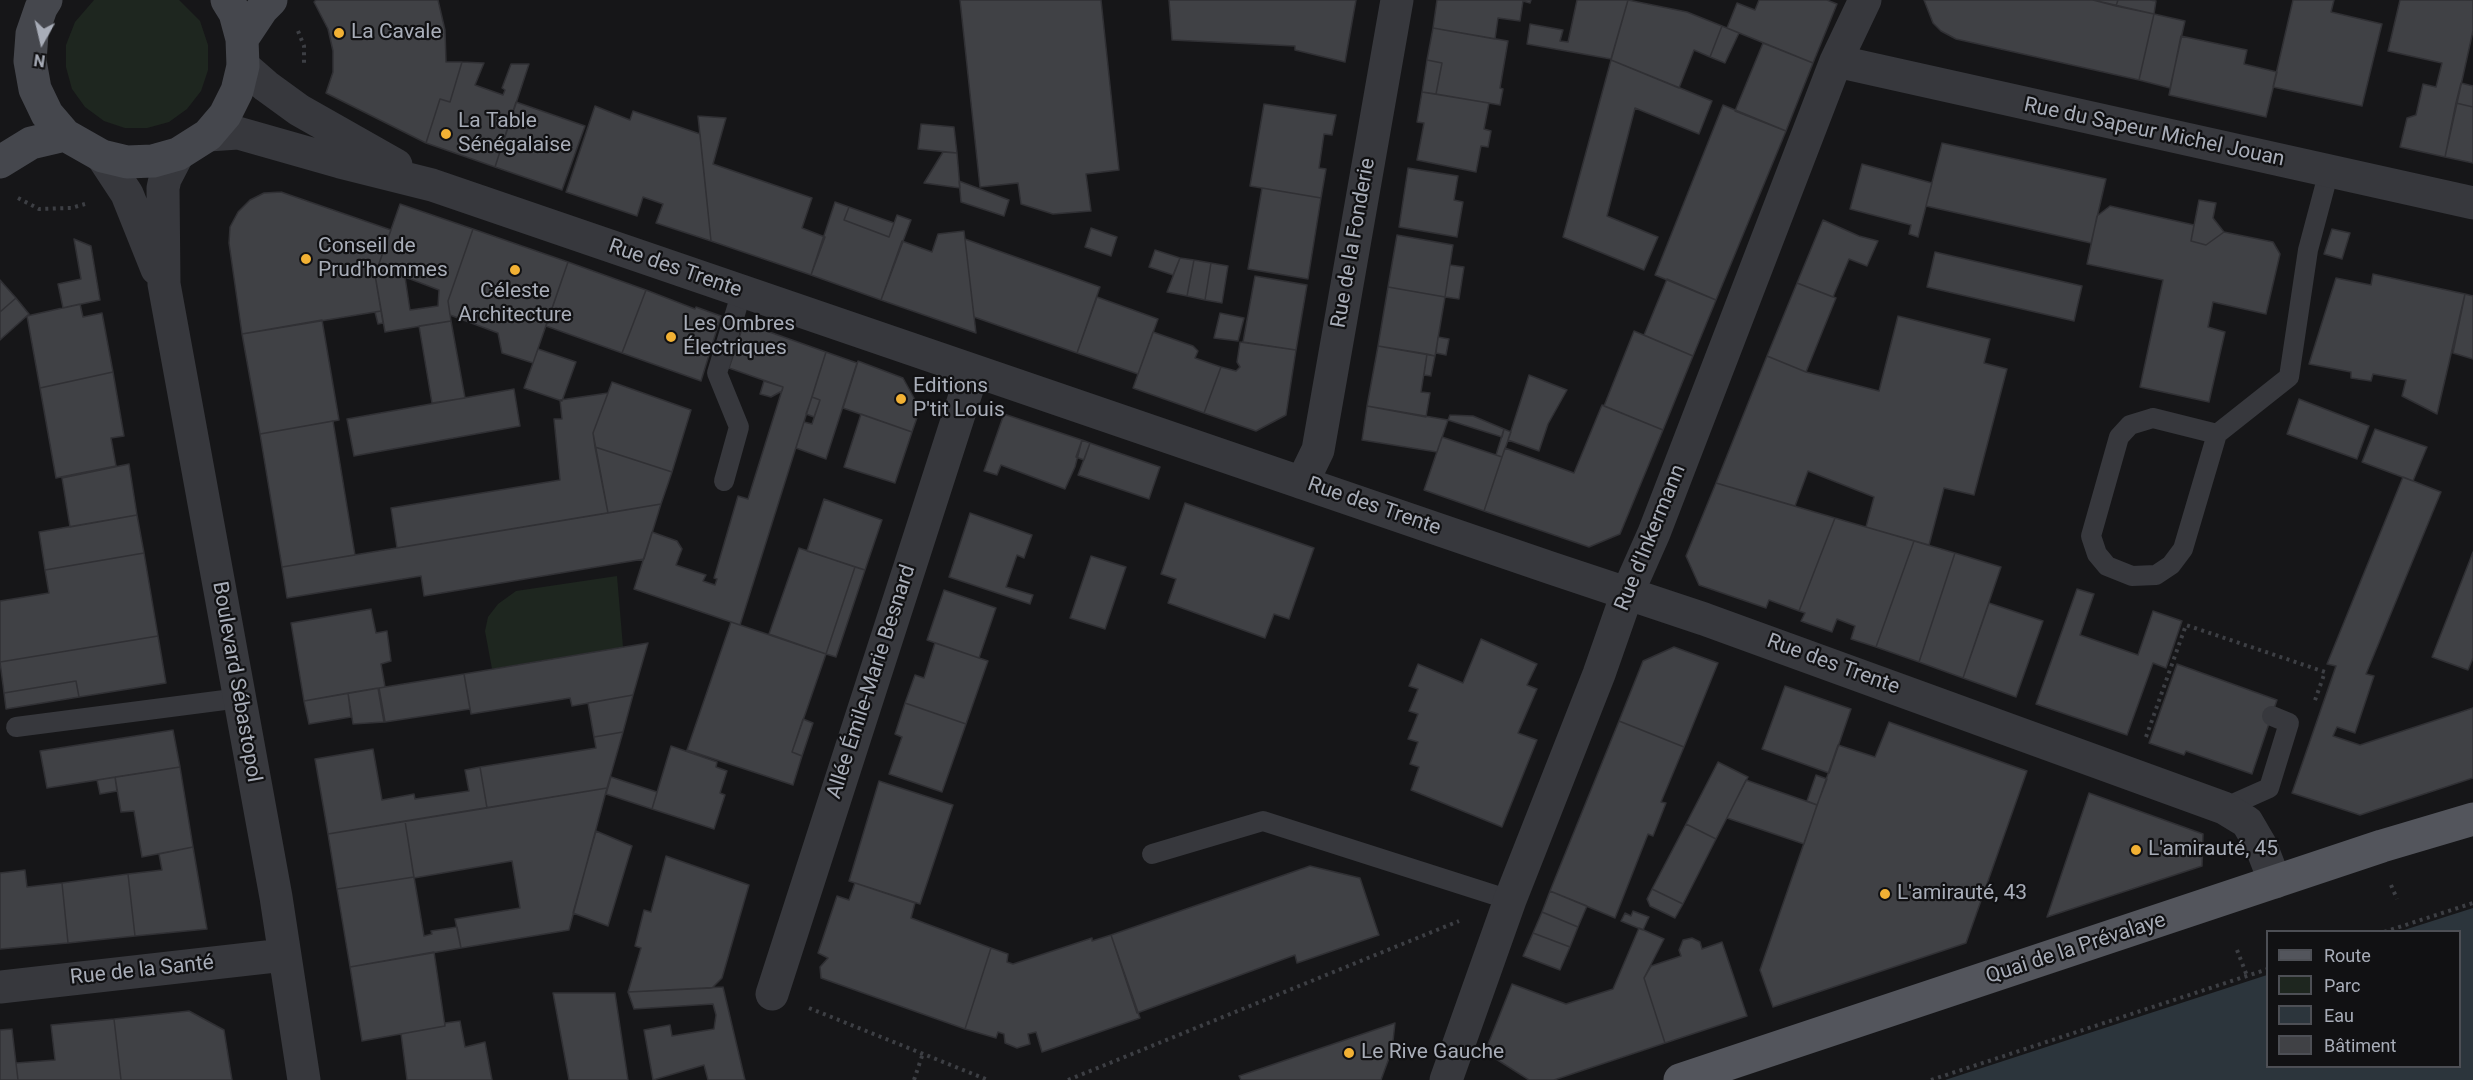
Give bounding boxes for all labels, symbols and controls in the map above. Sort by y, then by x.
north arrow [12,12,72,72]
place label: La Cavale [351,20,442,46]
marker: La Cavale [332,26,346,40]
text: N [33,50,46,71]
street label: Rue du Sapeur Michel Jouan [2021,93,2287,173]
place label: La Table Sénégalaise [458,109,571,159]
marker: La Table Sénégalaise [439,127,453,141]
street label: Rue de la Fonderie [1327,156,1381,330]
place label: Conseil de Prud'hommes [318,234,448,284]
street label: Rue des Trente [605,234,745,304]
marker: Conseil de Prud'hommes [299,252,313,266]
marker: Céleste Architecture [508,263,522,277]
place label: Céleste Architecture [458,279,572,329]
place label: Les Ombres Électriques [683,312,795,362]
marker: Les Ombres Électriques [664,330,678,344]
place label: Editions P'tit Louis [913,374,1005,424]
marker: Editions P'tit Louis [894,392,908,406]
street label: Rue d'Inkermann [1610,461,1692,615]
street label: Rue des Trente [1304,472,1444,542]
street label: Allée Émile-Marie Besnard [822,562,922,802]
street label: Boulevard Sébastopol [206,580,266,784]
street label: Rue des Trente [1763,629,1903,701]
place label: L'amirauté, 45 [2148,837,2278,863]
marker: L'amirauté, 45 [2129,843,2143,857]
place label: L'amirauté, 43 [1897,881,2027,907]
marker: L'amirauté, 43 [1878,887,1892,901]
street label: Quai de la Prévalaye [1983,908,2169,990]
legend [2266,930,2461,1068]
text: Route [2324,945,2371,966]
street label: Rue de la Santé [69,951,215,991]
text: Parc [2324,975,2360,996]
text: Eau [2324,1005,2354,1026]
text: Bâtiment [2324,1035,2396,1056]
place label: Le Rive Gauche [1361,1040,1504,1066]
marker: Le Rive Gauche [1342,1046,1356,1060]

